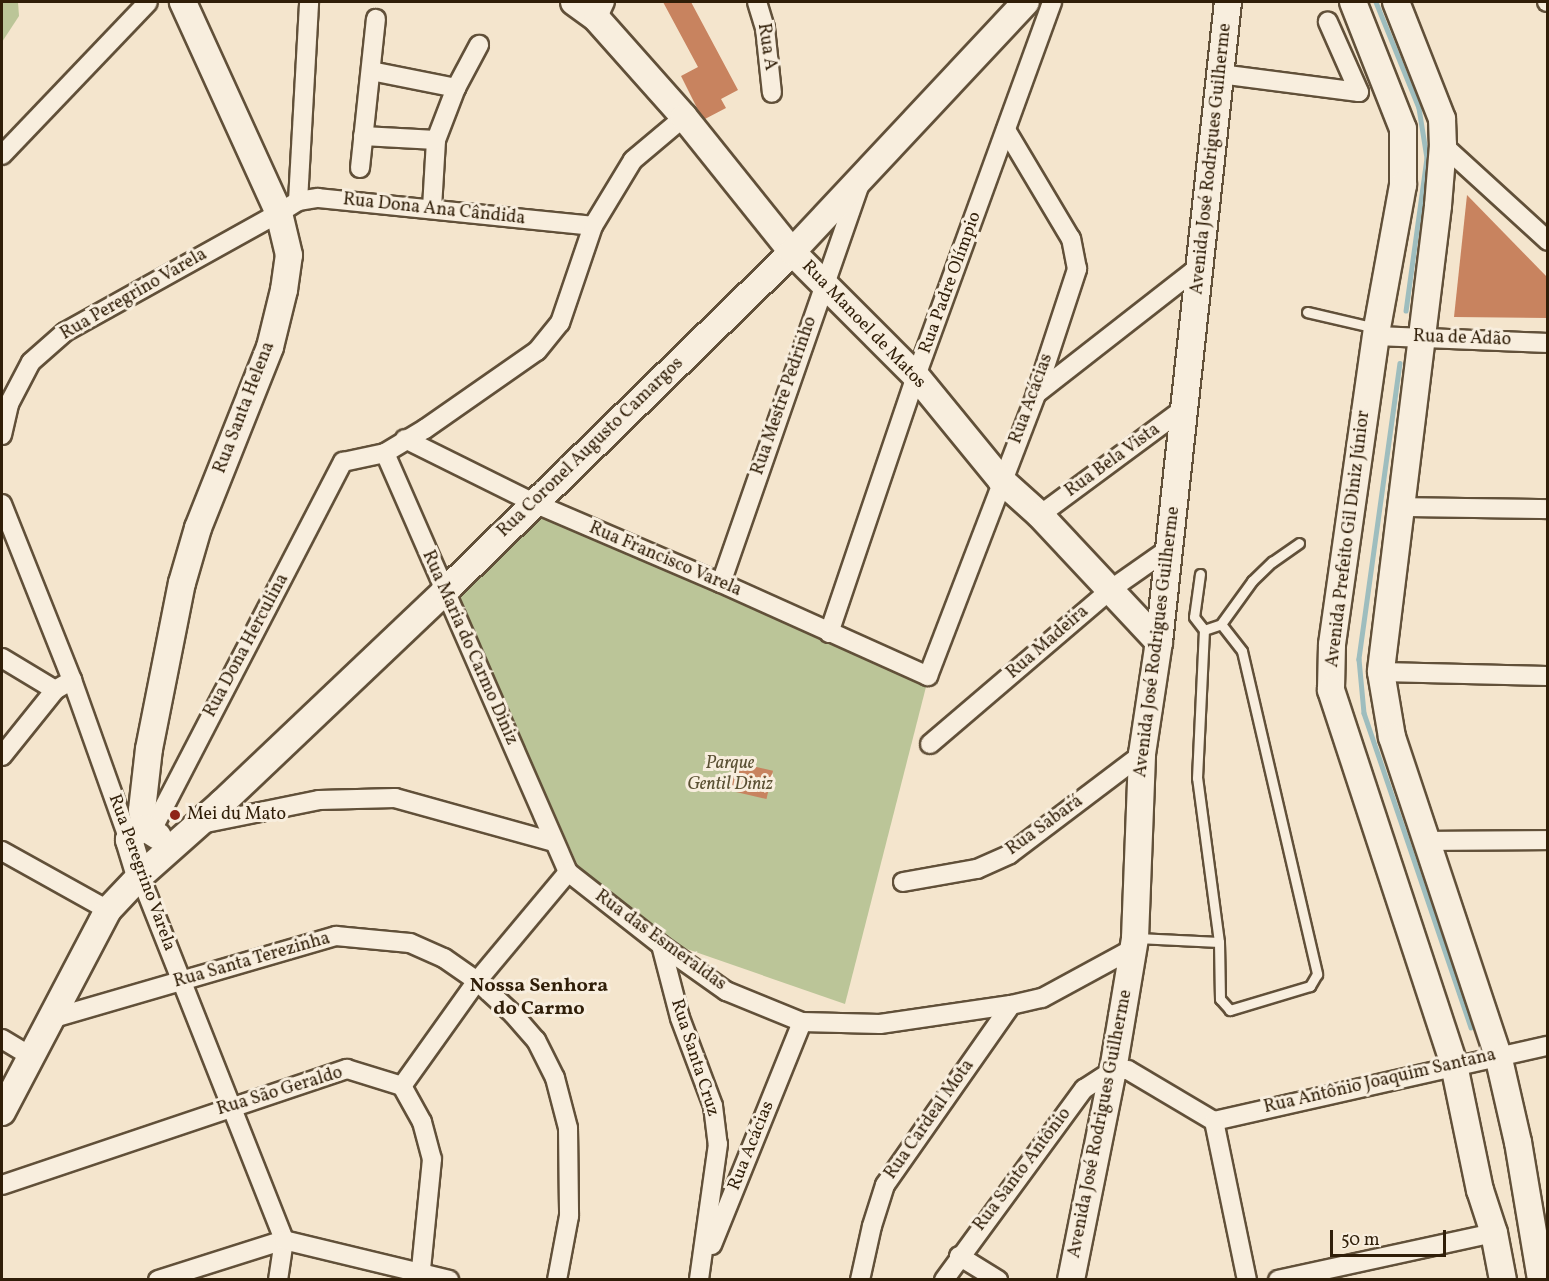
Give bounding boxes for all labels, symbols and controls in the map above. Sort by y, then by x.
street label: Rua A [752,22,780,72]
street label: Avenida José Rodrigues Guilherme [1187,22,1237,296]
street label: Rua Dona Ana Cândida [342,190,526,230]
street label: Rua Padre Olímpio [915,209,987,357]
street label: Rua Peregrino Varela [57,244,211,346]
street label: Rua Manoel de Matos [796,256,930,394]
street label: Rua Mestre Pedrinho [748,314,822,478]
street label: Rua de Adão [1412,326,1512,352]
street label: Rua Santa Helena [210,339,280,477]
street label: Rua Acácias [1006,351,1058,447]
street label: Rua Coronel Augusto Camargos [494,353,688,543]
street label: Avenida Prefeito Gil Diniz Júnior [1323,409,1375,669]
street label: Rua Bela Vista [1061,419,1165,503]
street label: Avenida José Rodrigues Guilherme [1131,505,1185,779]
street label: Rua Francisco Varela [585,518,745,602]
street label: Rua Maria do Carmo Diniz [416,547,522,749]
street label: Rua Dona Herculina [200,571,294,721]
street label: Rua Madeira [1003,602,1093,684]
park label: Parque Gentil Diniz [687,754,773,796]
street label: Rua Peregrino Varela [102,791,180,955]
street label: Rua Sabará [1003,791,1087,861]
place label: Mei du Mato [187,804,286,826]
marker: Mei du Mato [168,808,182,822]
street label: Rua das Esmeraldas [590,886,730,996]
street label: Rua Santa Terezinha [171,928,333,994]
district label: Nossa Senhora do Carmo [470,975,608,1022]
street label: Avenida José Rodrigues Guilherme [1064,988,1138,1260]
street label: Rua Santa Cruz [665,997,723,1119]
street label: Rua Antônio Joaquim Santana [1262,1045,1498,1119]
street label: Rua Cardeal Mota [881,1056,979,1184]
street label: Rua São Geraldo [214,1063,346,1121]
street label: Rua Acácias [724,1098,780,1194]
street label: Rua Santo Antônio [970,1104,1076,1236]
scale bar [1333,1218,1448,1256]
text: 50 m [1341,1228,1380,1253]

